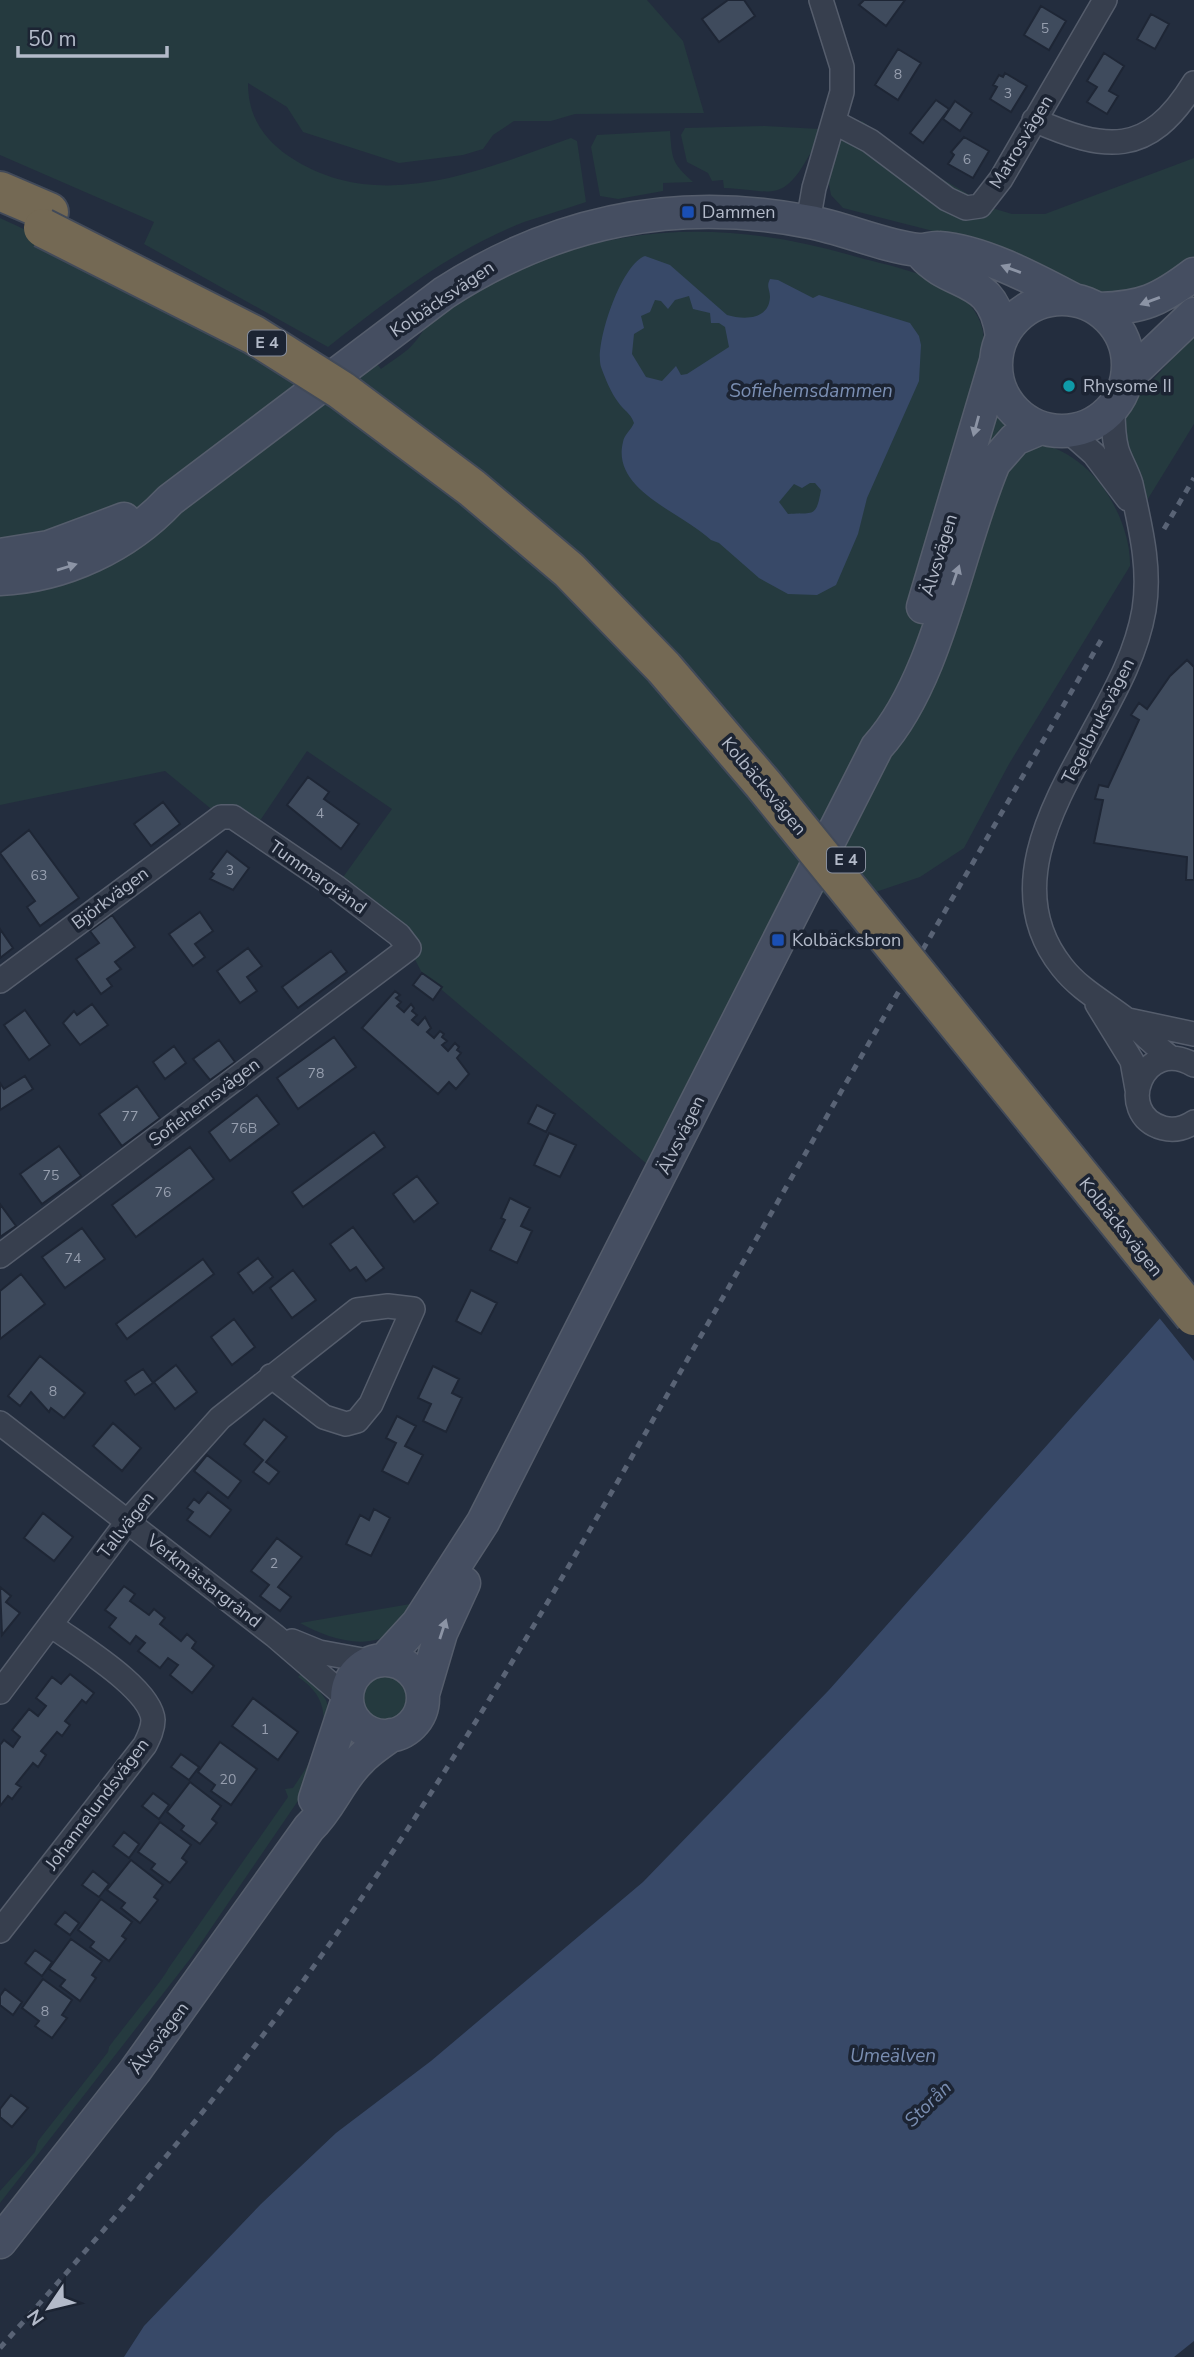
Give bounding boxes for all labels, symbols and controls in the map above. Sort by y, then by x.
scale bar [18,14,166,58]
house number: 5 [1041,19,1049,38]
text: 50 m [28,25,77,53]
house number: 8 [894,65,902,84]
house number: 3 [1004,84,1012,103]
street label: Matrosvägen [984,91,1058,193]
house number: 6 [963,150,971,169]
place label: Dammen [702,200,776,224]
marker: Dammen [680,204,696,220]
street label: Kolbäcksvägen [385,255,499,343]
one-way arrow [1000,263,1021,274]
one-way arrow [1139,296,1160,307]
road number: E 4 [248,330,286,356]
place label: Rhysome II [1083,374,1172,398]
water label: Sofiehemsdammen [729,378,893,404]
marker: Rhysome II [1061,378,1077,394]
one-way arrow [970,416,980,437]
street label: Älvsvägen [915,511,963,599]
one-way arrow [57,561,78,571]
one-way arrow [951,565,962,586]
street label: Tegelbruksvägen [1056,654,1140,788]
street label: Kolbäcksvägen [716,732,812,840]
house number: 4 [316,804,324,823]
street label: Tummargränd [265,835,371,919]
road number: E 4 [827,848,865,873]
street label: Björkvägen [67,861,153,935]
house number: 3 [226,861,234,880]
house number: 63 [31,866,47,885]
place label: Kolbäcksbron [792,928,901,952]
marker: Kolbäcksbron [770,932,786,948]
street label: Sofiehemsvägen [144,1052,264,1152]
house number: 78 [308,1064,324,1083]
street label: Älvsvägen [652,1092,710,1178]
house number: 77 [122,1107,138,1126]
house number: 76B [231,1119,257,1138]
house number: 75 [43,1166,59,1185]
street label: Kolbäcksvägen [1074,1172,1168,1282]
house number: 76 [155,1183,171,1202]
house number: 74 [65,1249,81,1268]
house number: 8 [49,1382,57,1401]
street label: Tallvägen [92,1487,160,1563]
street label: Verkmästargränd [141,1528,266,1633]
house number: 2 [270,1554,278,1573]
one-way arrow [438,1618,449,1639]
house number: 1 [261,1720,269,1739]
street label: Johannelundsvägen [39,1733,154,1876]
house number: 20 [220,1770,236,1789]
street label: Älvsvägen [124,1997,194,2079]
house number: 8 [41,2002,49,2021]
water label: Umeälven [850,2043,936,2069]
water label: Storån [899,2075,957,2133]
north arrow [14,2273,84,2343]
text: N [21,2304,51,2330]

